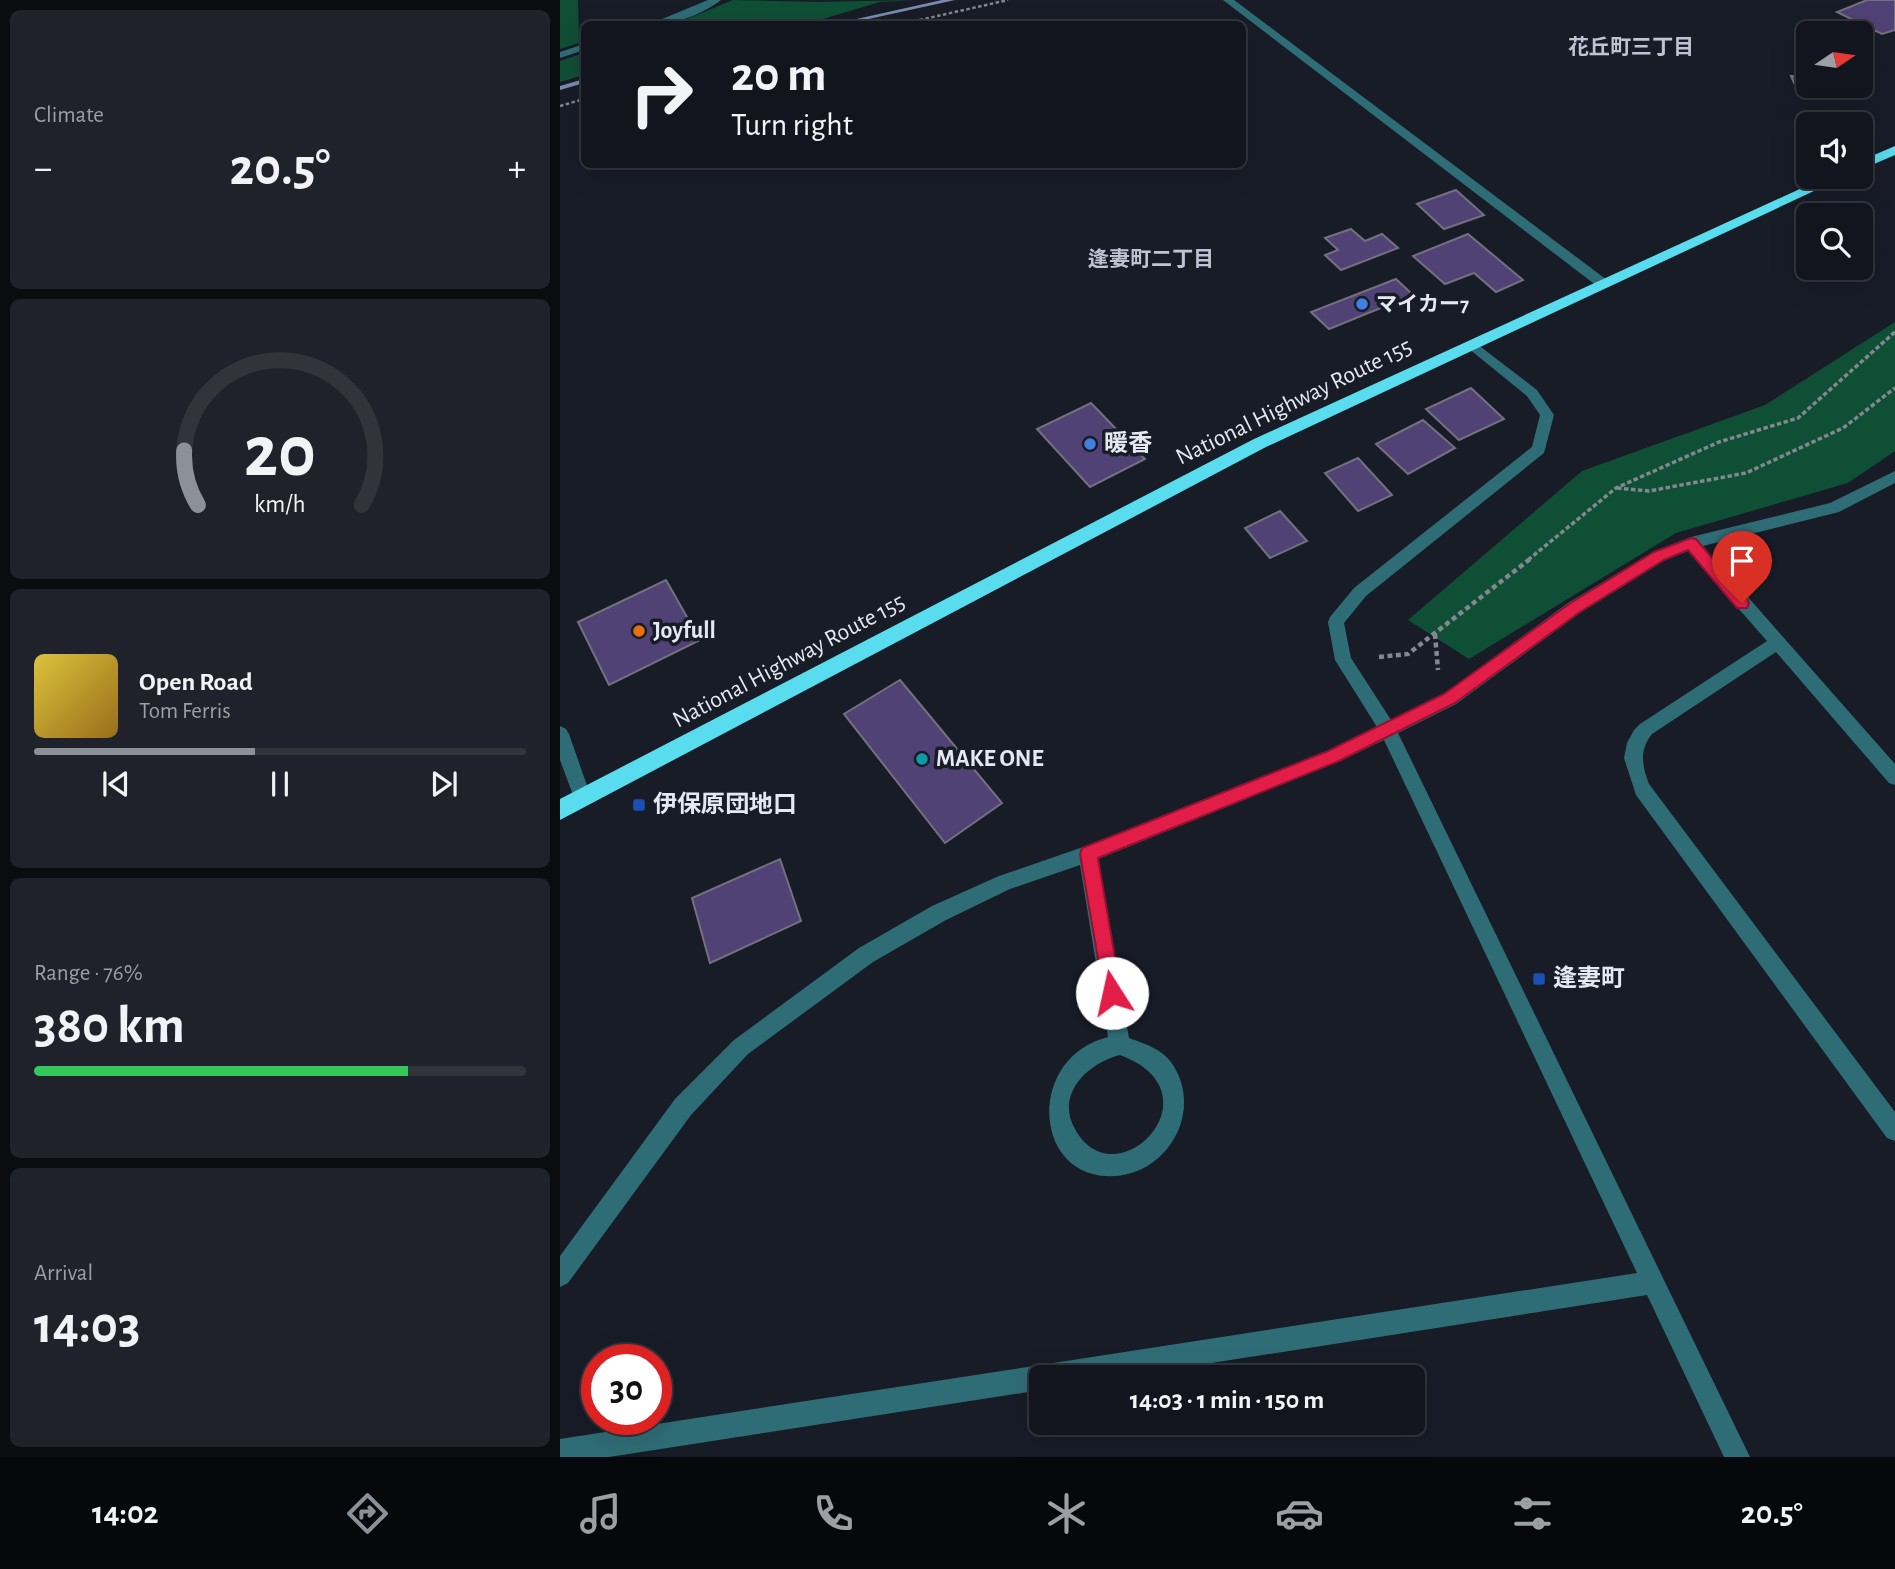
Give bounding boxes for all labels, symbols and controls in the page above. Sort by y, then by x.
north arrow [1796,21,1872,98]
map controls [1796,21,1873,280]
district label: 花丘町三丁目 [1568,36,1694,58]
icon: right [616,49,707,140]
text: 20 m [731,51,827,100]
text: Climate [34,104,104,127]
text: Turn right [731,109,853,141]
button: sound [1796,112,1873,189]
text: 20.5° [229,142,331,194]
text: − [34,150,52,188]
text: + [508,150,526,188]
button: search [1796,203,1873,280]
district label: 逢妻町二丁目 [1088,248,1214,270]
place label: マイカー7 [1376,293,1469,315]
marker: マイカー7 [1354,296,1370,312]
street label: National Highway Route 155 [1172,334,1416,470]
text: 20 [244,418,316,491]
place label: 暖香 [1104,430,1152,456]
marker: 暖香 [1082,436,1098,452]
text: km/h [254,492,306,517]
pin [1712,531,1772,603]
icon: arrive [1723,542,1761,580]
street label: National Highway Route 155 [669,590,909,732]
place label: Joyfull [653,619,716,643]
marker: Joyfull [631,623,647,639]
text: Open Road [139,669,253,695]
text: Tom Ferris [139,700,231,723]
place label: MAKE ONE [936,747,1044,771]
marker: MAKE ONE [914,751,930,767]
icon: previous [97,765,135,803]
icon: pause [261,765,299,803]
icon: next [425,765,463,803]
place label: 伊保原団地口 [653,791,797,817]
marker: 伊保原団地口 [631,797,647,813]
position arrow [1075,956,1149,1030]
text: Range · 76% [34,962,143,985]
place label: 逢妻町 [1553,965,1625,991]
marker: 逢妻町 [1531,971,1547,987]
text: 380 km [34,1000,185,1052]
text: Arrival [34,1262,93,1285]
text: 14:03 [34,1300,140,1352]
speed limit sign: 30 [581,1344,672,1435]
text: 14:03 · 1 min · 150 m [1130,1387,1324,1413]
icon: directions [343,1489,392,1538]
icon: music [576,1489,625,1538]
icon: phone [809,1489,858,1538]
icon: climate [1042,1489,1091,1538]
icon: car [1275,1489,1324,1538]
icon: filters [1508,1489,1557,1538]
text: 14:02 [92,1497,159,1529]
text: 20.5° [1741,1497,1803,1529]

